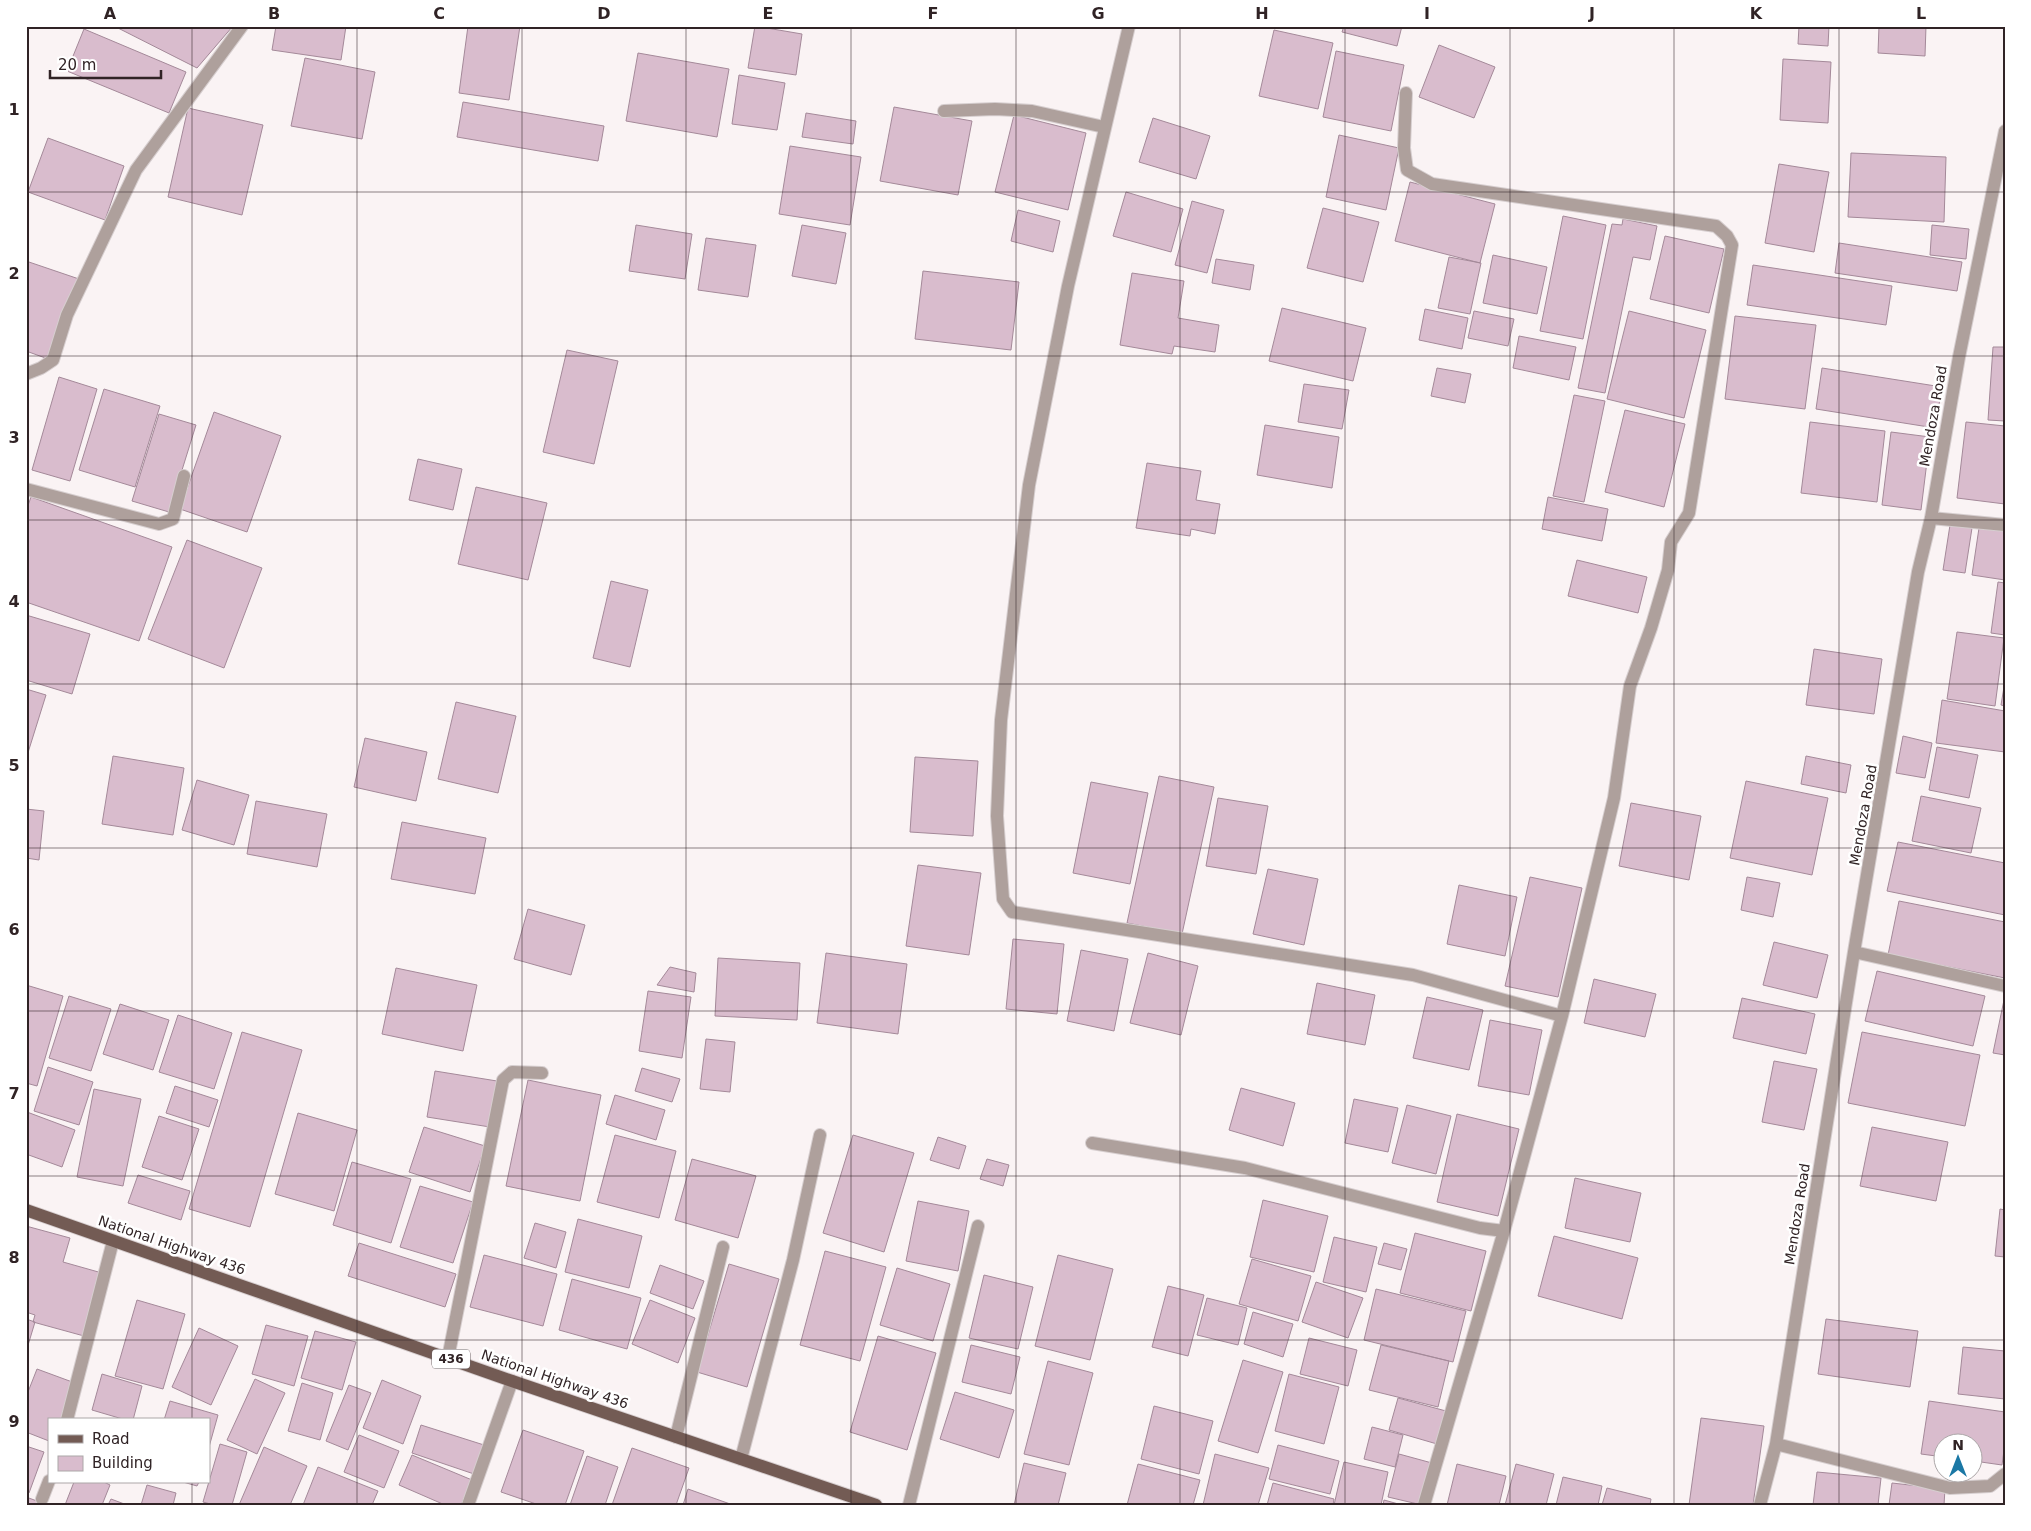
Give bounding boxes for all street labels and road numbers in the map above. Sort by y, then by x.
street label: Mendoza Road [1916,364,1950,468]
street label: Mendoza Road [1846,763,1880,867]
street label: Mendoza Road [1781,1162,1813,1266]
street label: National Highway 436 [96,1212,248,1278]
street label: National Highway 436 [479,1346,631,1412]
road number: 436 [432,1350,470,1368]

